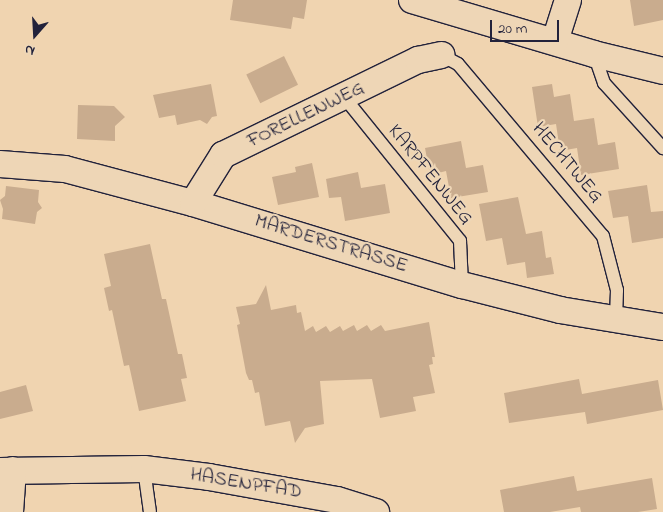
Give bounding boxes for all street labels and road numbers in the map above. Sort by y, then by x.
street label: FORELLENWEG [244,76,368,154]
street label: HECHTWEG [526,118,608,208]
street label: KARPFENWEG [382,120,478,230]
street label: MARDERSTRASSE [252,209,410,279]
street label: HASENPFAD [188,463,304,505]

